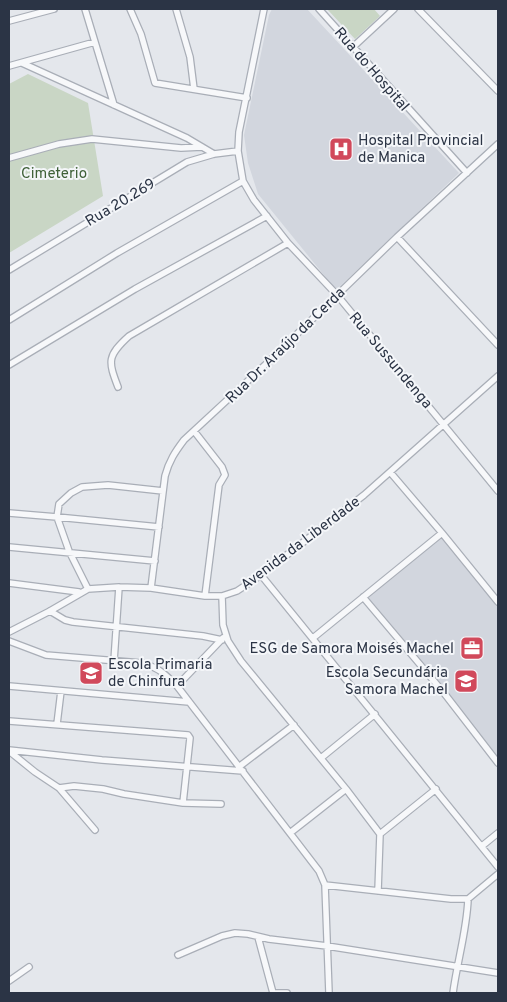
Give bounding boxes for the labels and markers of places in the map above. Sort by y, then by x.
place label: Hospital Provincial de Manica [358,132,483,168]
hospital icon: Hospital Provincial de Manica [328,136,354,162]
office icon: ESG de Samora Moisés Machel [459,635,485,661]
place label: ESG de Samora Moisés Machel [249,640,454,659]
place label: Escola Primaria de Chinfura [108,656,212,692]
school or university icon: Escola Primaria de Chinfura [78,660,104,686]
place label: Escola Secundária Samora Machel [326,664,448,700]
school or university icon: Escola Secundária Samora Machel [453,668,479,694]

